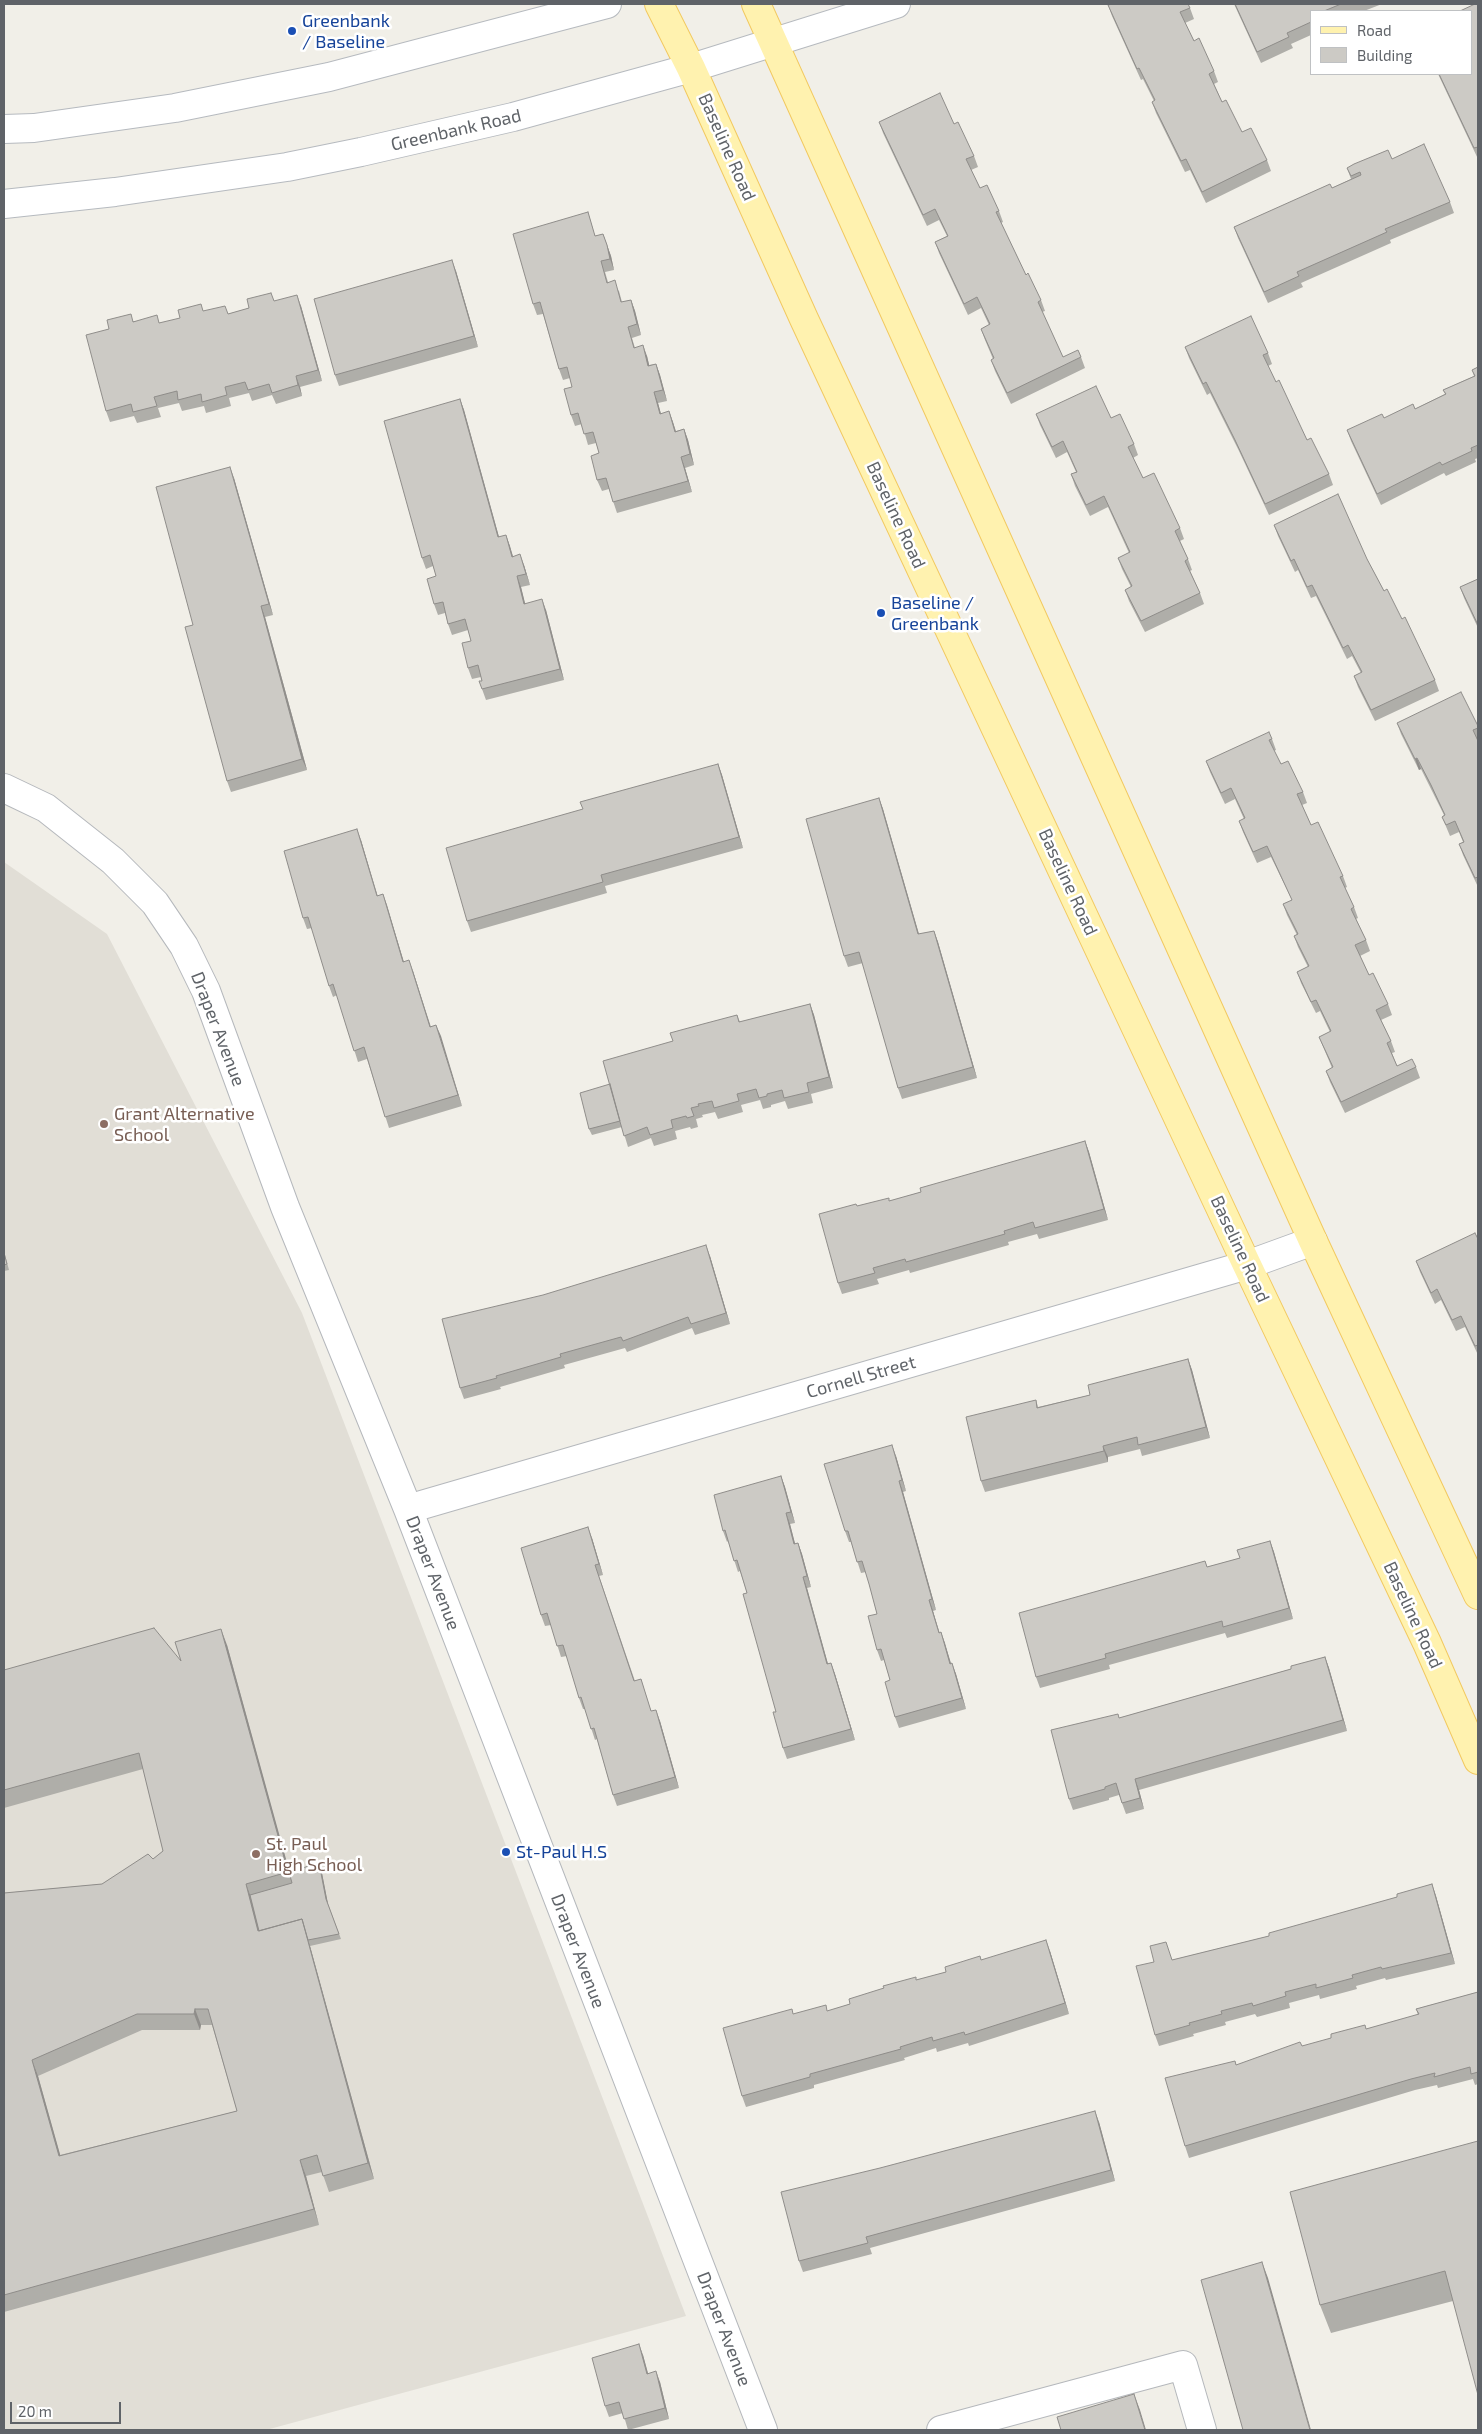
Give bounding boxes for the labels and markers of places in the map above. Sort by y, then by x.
place label: Greenbank / Baseline [302,10,390,52]
marker: Greenbank / Baseline [286,25,298,37]
place label: Baseline / Greenbank [891,592,979,634]
marker: Baseline / Greenbank [875,607,887,619]
place label: Grant Alternative School [114,1103,255,1146]
marker: Grant Alternative School [98,1118,110,1130]
place label: St. Paul High School [266,1833,362,1876]
place label: St-Paul H.S [516,1841,607,1863]
marker: St-Paul H.S [500,1846,512,1858]
marker: St. Paul High School [250,1848,262,1860]

